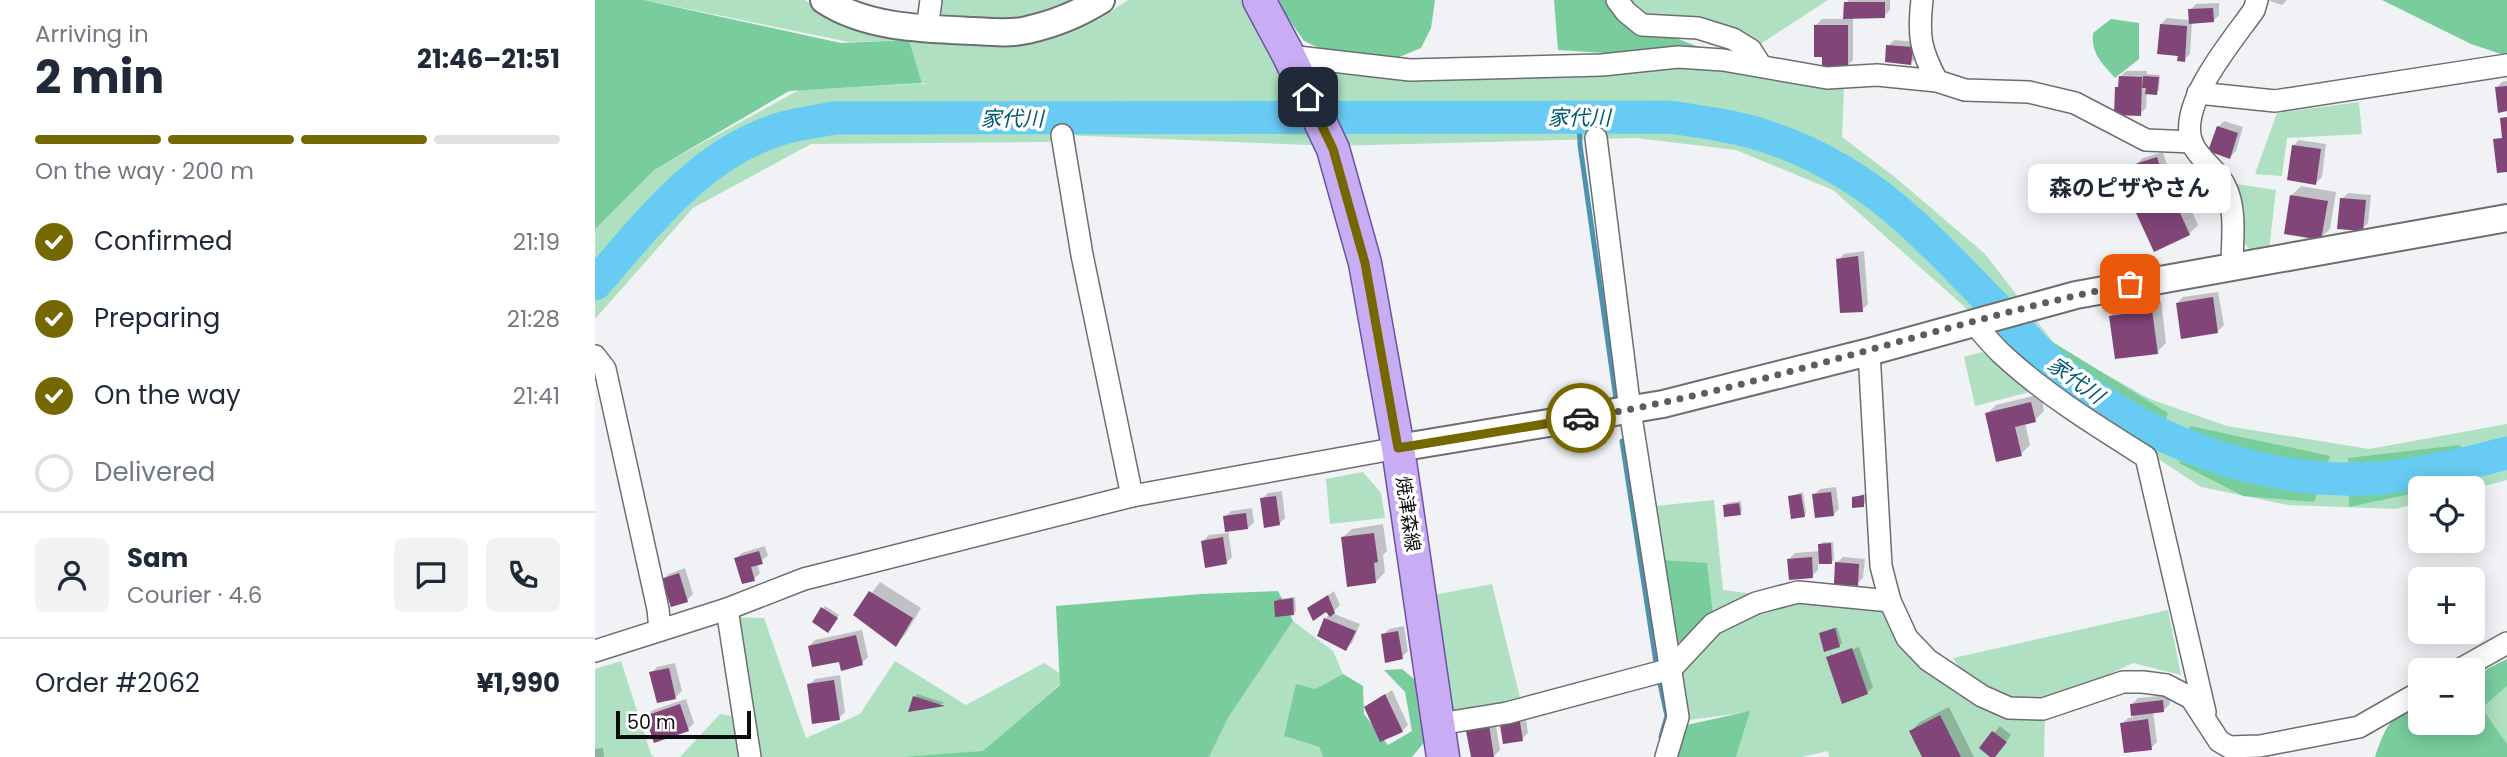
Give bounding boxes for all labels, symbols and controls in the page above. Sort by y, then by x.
text: Arriving in [35,18,149,50]
text: 21:46–21:51 [417,41,560,77]
text: 2 min [35,45,164,109]
pin [1278,67,1338,127]
icon: home [1289,78,1327,116]
water label: 家代川 [1548,103,1612,132]
water label: 家代川 [981,104,1045,133]
text: On the way · 200 m [35,155,254,187]
callout: 森のピザやさん [2029,165,2231,214]
text: 森のピザやさん [2049,172,2210,204]
icon: check [35,223,73,261]
text: Confirmed [94,223,232,259]
text: 21:19 [513,226,560,258]
pin [2100,254,2160,314]
icon: bag [2111,265,2149,303]
icon: check [35,300,73,338]
text: Preparing [94,300,220,336]
text: 21:28 [507,303,560,335]
water label: 家代川 [2042,350,2112,411]
icon: check [35,377,73,415]
text: On the way [94,377,241,413]
text: 21:41 [513,380,560,412]
courier [1546,383,1616,453]
icon: car [1562,399,1600,437]
text: Delivered [94,454,215,490]
street label: 焼津森線 [1389,474,1427,554]
map controls [2408,476,2485,735]
button: locate [2408,476,2485,553]
button: person [35,538,109,612]
button: chat [394,538,468,612]
button: phone [486,538,560,612]
text: Sam [127,540,188,576]
button: + [2408,567,2485,644]
text: Courier · 4.6 [127,579,262,611]
button: − [2408,658,2485,735]
text: Order #2062 [35,665,200,701]
text: ¥1,990 [476,665,560,701]
scale bar [616,708,751,740]
text: 50 m [627,709,676,736]

